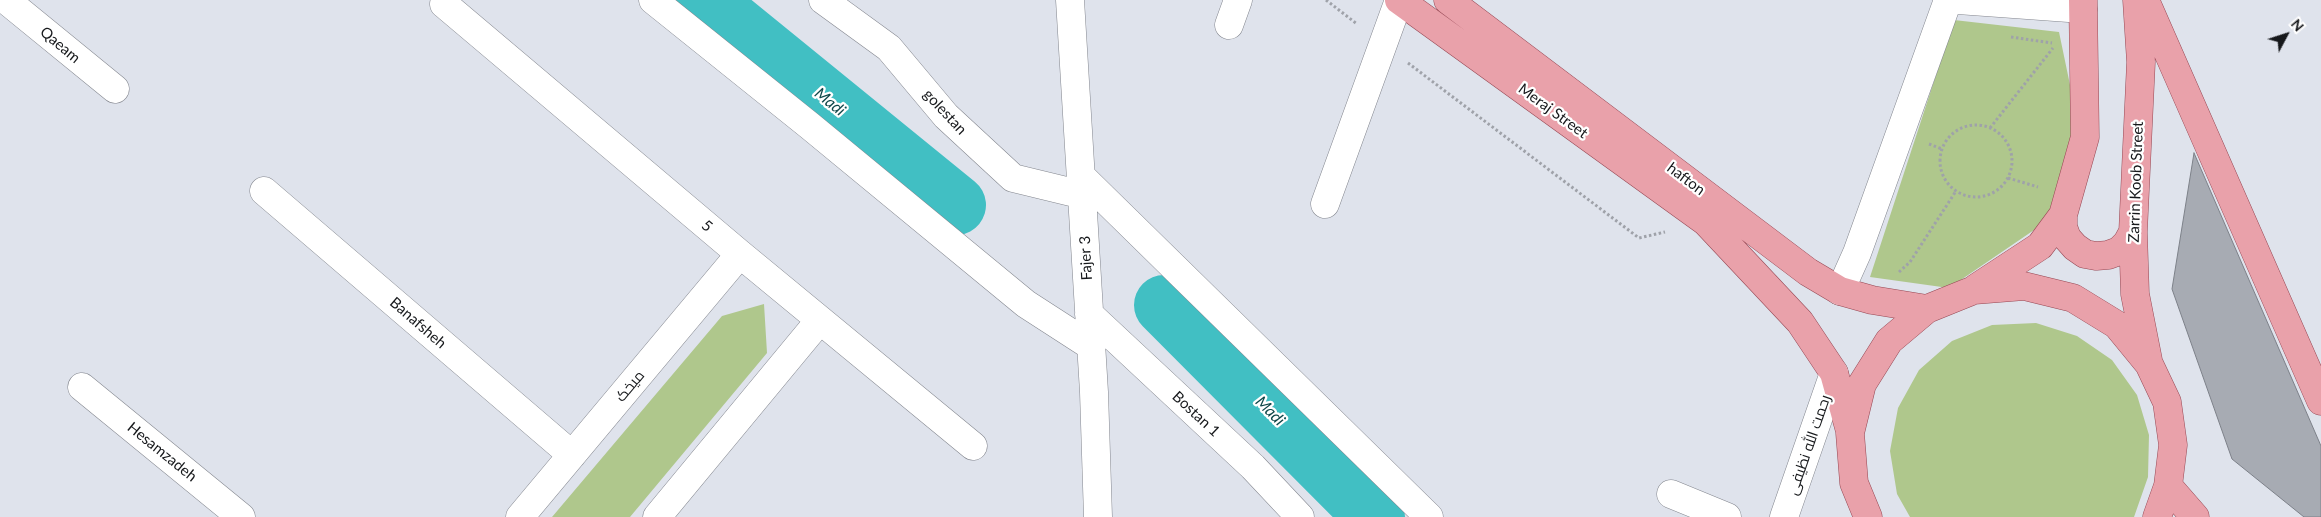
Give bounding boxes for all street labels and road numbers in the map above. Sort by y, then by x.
street label: Qaeam [36,23,84,67]
street label: Meraj Street [1515,80,1591,142]
street label: golestan [920,86,970,138]
street label: Zarrin Koob Street [2125,121,2147,243]
street label: hafton [1663,159,1709,199]
street label: 5 [698,216,716,236]
street label: Fajer 3 [1076,235,1096,281]
street label: Banafsheh [386,294,450,352]
street label: میخک [612,367,648,405]
street label: Bostan 1 [1169,388,1223,440]
street label: رحمت الله نظیفی [1783,393,1835,497]
street label: Hesamzadeh [124,418,200,486]

